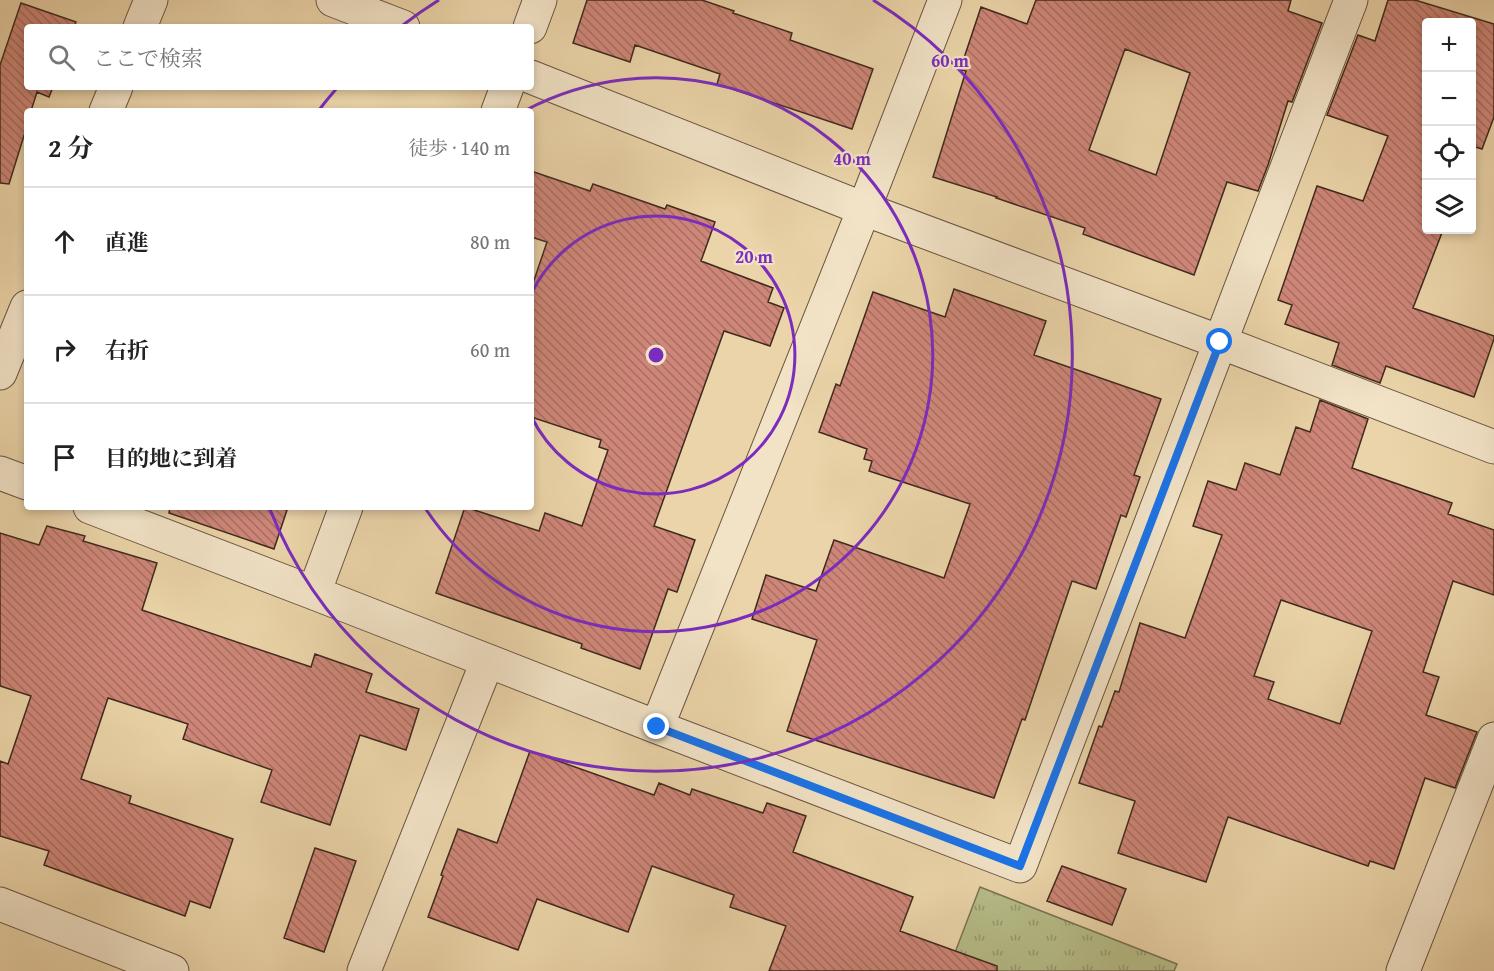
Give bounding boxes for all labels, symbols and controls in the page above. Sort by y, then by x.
map controls [1422,18,1476,234]
button: + [1422,18,1476,72]
search box [24,24,534,90]
icon: search [45,41,78,74]
text: ここで検索 [93,42,203,74]
text: 60 m [931,47,970,74]
button: − [1422,72,1476,126]
button: locate [1422,126,1476,180]
text: 2 分 [48,128,93,167]
text: 徒歩 · 140 m [408,133,510,162]
text: 40 m [833,145,872,172]
button: layers [1422,180,1476,234]
icon: ahead [48,225,81,258]
text: 直進 [105,226,149,258]
text: 80 m [470,227,510,256]
text: 20 m [735,243,774,270]
route start [1206,328,1232,354]
icon: right [48,333,81,366]
text: 右折 [105,334,149,366]
text: 60 m [470,335,510,364]
centre of rings [646,345,666,365]
icon: arrive [48,441,81,474]
text: 目的地に到着 [105,442,237,474]
route end [643,713,669,739]

